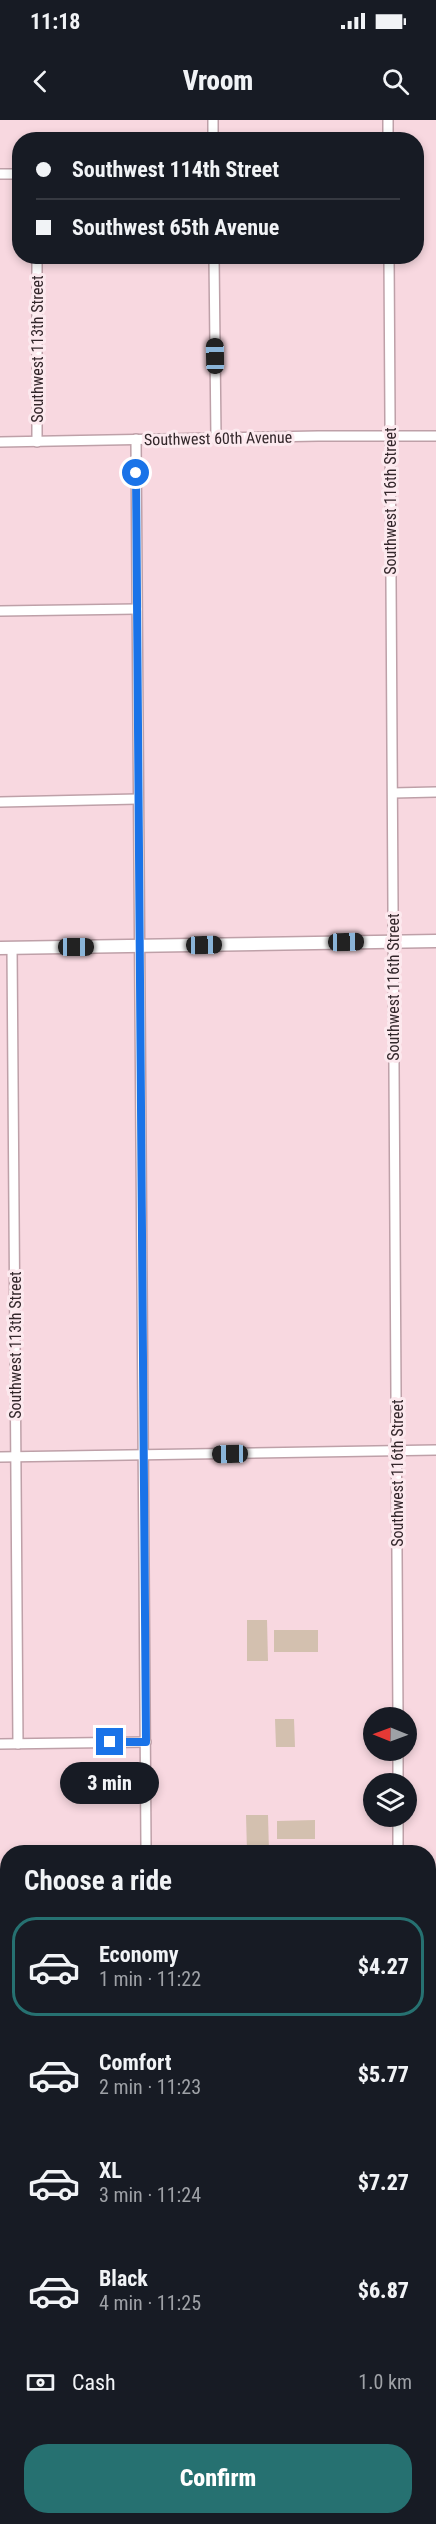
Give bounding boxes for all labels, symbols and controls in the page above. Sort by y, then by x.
text: 11:18 [30,9,81,34]
icon: back [24,65,57,98]
text: Vroom [183,65,253,97]
icon: search [379,65,412,98]
text: Southwest 114th Street [72,157,279,182]
text: Southwest 65th Avenue [72,215,279,240]
street label: Southwest 113th Street [28,275,47,423]
car [206,338,224,374]
street label: Southwest 116th Street [381,427,400,575]
street label: Southwest 60th Avenue [144,428,292,449]
route start [122,459,149,486]
street label: Southwest 116th Street [384,913,403,1061]
car [328,933,364,951]
car [186,936,222,954]
car [58,938,94,956]
street label: Southwest 113th Street [6,1271,25,1419]
street label: Southwest 116th Street [388,1399,407,1547]
car [212,1445,248,1463]
north arrow [363,1707,417,1761]
map controls [363,1707,417,1827]
route end [96,1728,123,1755]
callout: 3 min [60,1763,160,1805]
text: 3 min [87,1771,132,1795]
button: layers [363,1773,417,1827]
text: Choose a ride [24,1865,172,1897]
icon: car [27,1940,81,1994]
text: Economy [99,1942,179,1967]
text: $4.27 [358,1954,409,1979]
text: 1 min · 11:22 [99,1967,201,1991]
icon: car [27,2048,81,2102]
text: Comfort [99,2050,172,2075]
text: $5.77 [358,2062,409,2087]
text: 2 min · 11:23 [99,2075,201,2099]
icon: car [27,2156,81,2210]
text: XL [99,2158,122,2183]
text: $7.27 [358,2170,409,2195]
text: 3 min · 11:24 [99,2183,201,2207]
icon: car [27,2264,81,2318]
text: Black [99,2266,148,2291]
text: $6.87 [358,2278,409,2303]
text: 4 min · 11:25 [99,2291,201,2315]
icon: cash [24,2366,57,2399]
text: Cash [72,2370,116,2395]
text: 1.0 km [358,2370,412,2394]
button: Confirm [24,2444,412,2513]

